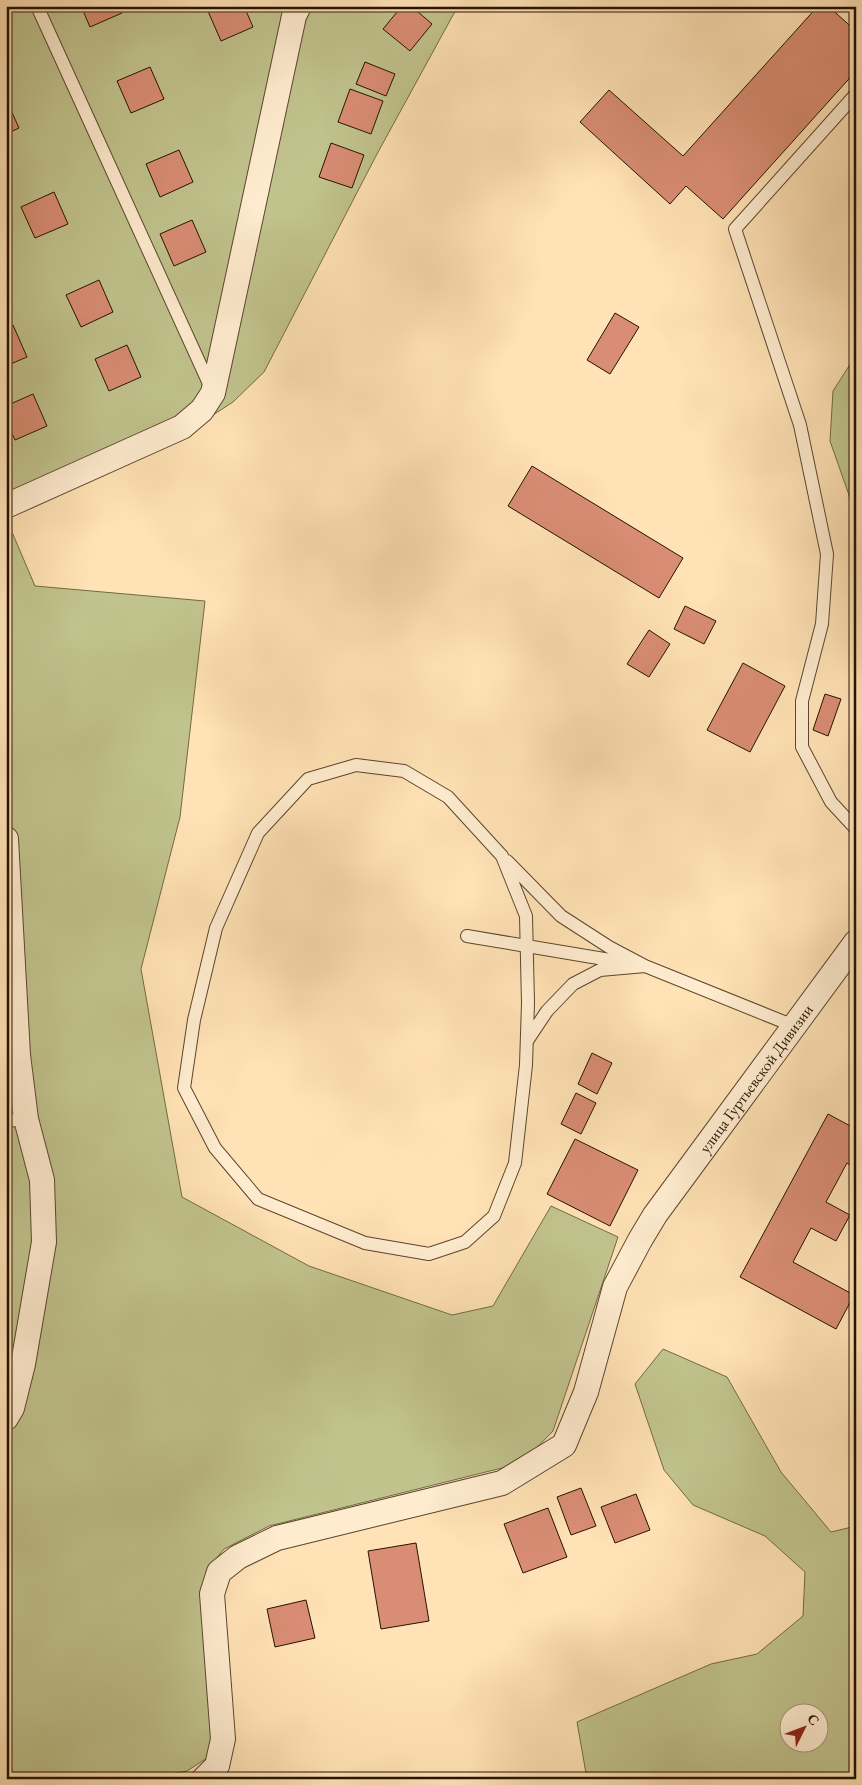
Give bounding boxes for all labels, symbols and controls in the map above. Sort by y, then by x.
street label: улица Гуртьевской Дивизии [694,999,818,1157]
north arrow [780,1702,830,1752]
text: С [804,1710,824,1729]

